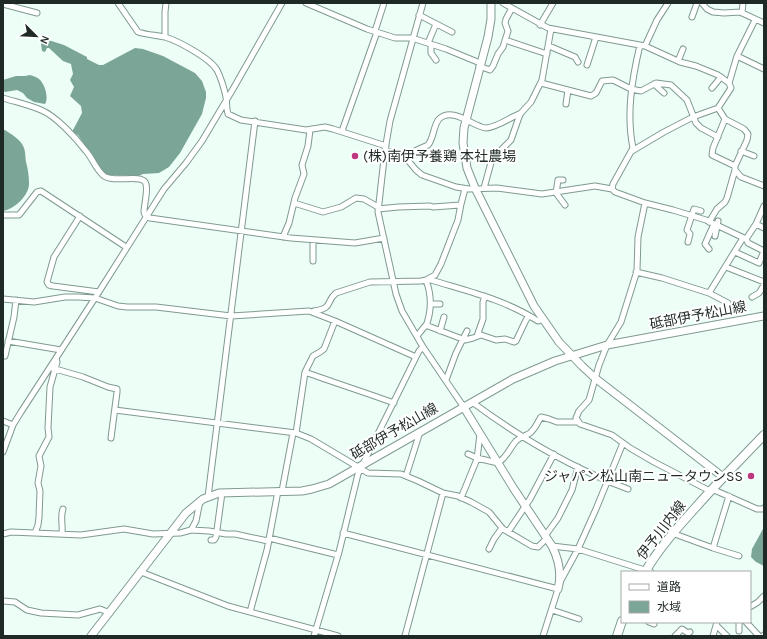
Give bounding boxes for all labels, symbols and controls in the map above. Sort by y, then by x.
north arrow [16,16,56,56]
text: N [37,34,52,46]
place label: (株)南伊予養鶏 本社農場 [363,148,516,165]
marker: (株)南伊予養鶏 本社農場 [350,151,360,161]
street label: 砥部伊予松山線 [648,298,748,333]
street label: 砥部伊予松山線 [348,400,441,463]
place label: ジャパン松山南ニュータウンSS [544,468,743,485]
marker: ジャパン松山南ニュータウンSS [746,471,756,481]
street label: 伊予川内線 [633,497,690,563]
legend [621,571,751,623]
text: 道路 [657,580,681,594]
text: 水域 [657,600,681,614]

